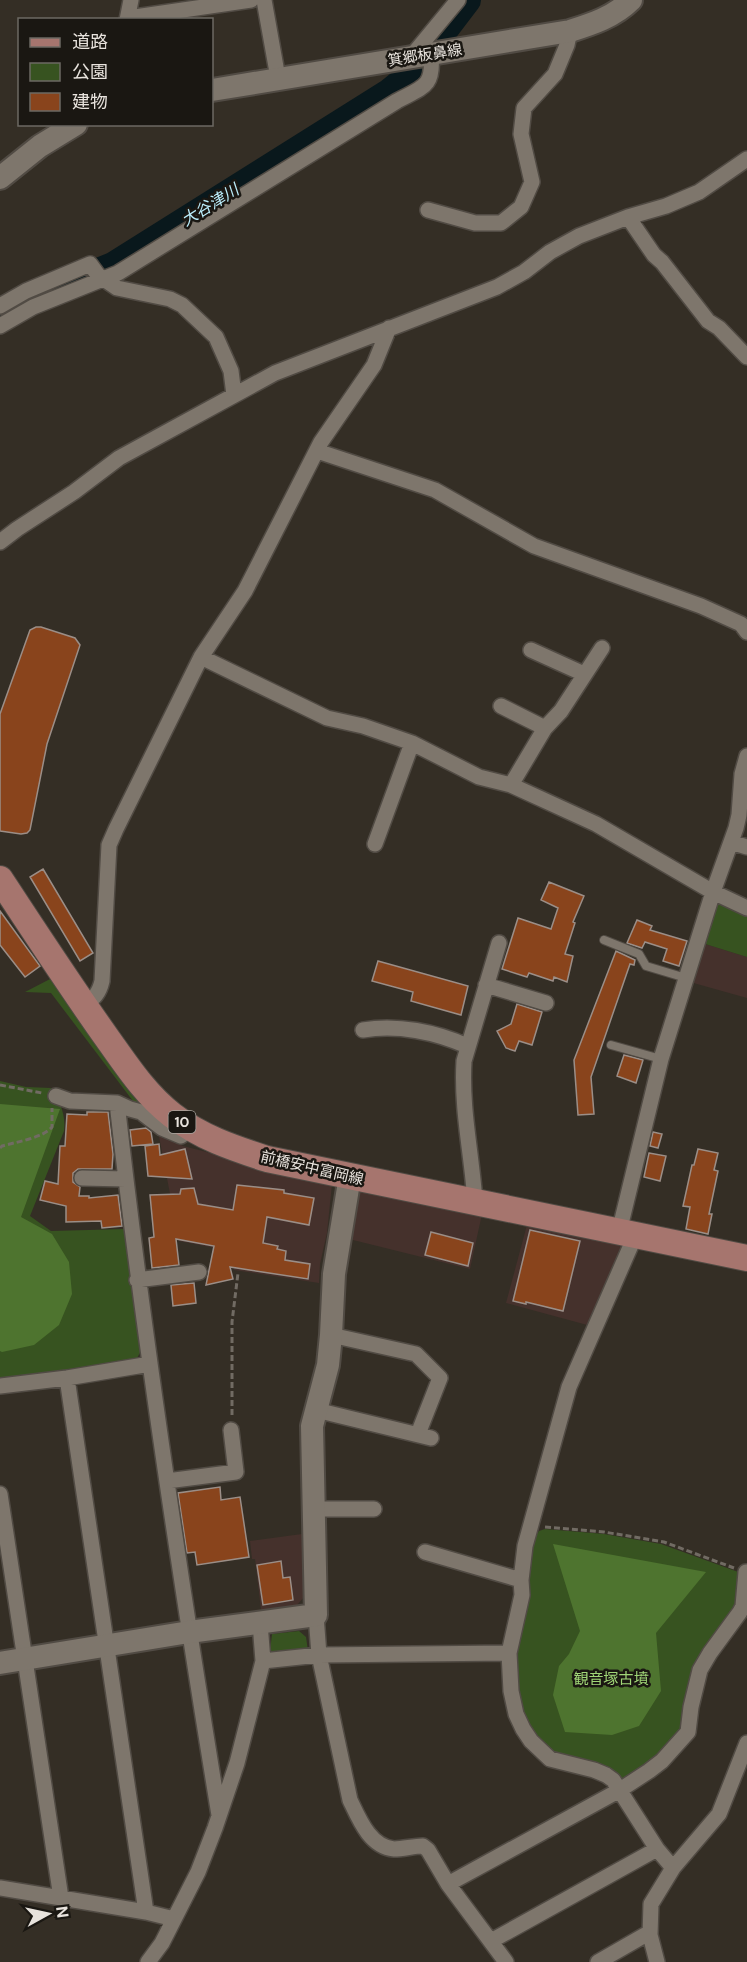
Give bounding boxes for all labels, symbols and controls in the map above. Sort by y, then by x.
legend [18,18,213,126]
text: 道路 [72,30,108,54]
street label: 箕郷板鼻線 [386,39,464,71]
text: 公園 [72,60,108,84]
text: 建物 [72,90,108,114]
water label: 大谷津川 [177,178,244,231]
road number: 10 [168,1111,195,1133]
street label: 前橋安中富岡線 [259,1146,365,1190]
park label: 観音塚古墳 [573,1669,649,1689]
north arrow [18,1884,78,1944]
text: N [51,1905,74,1919]

